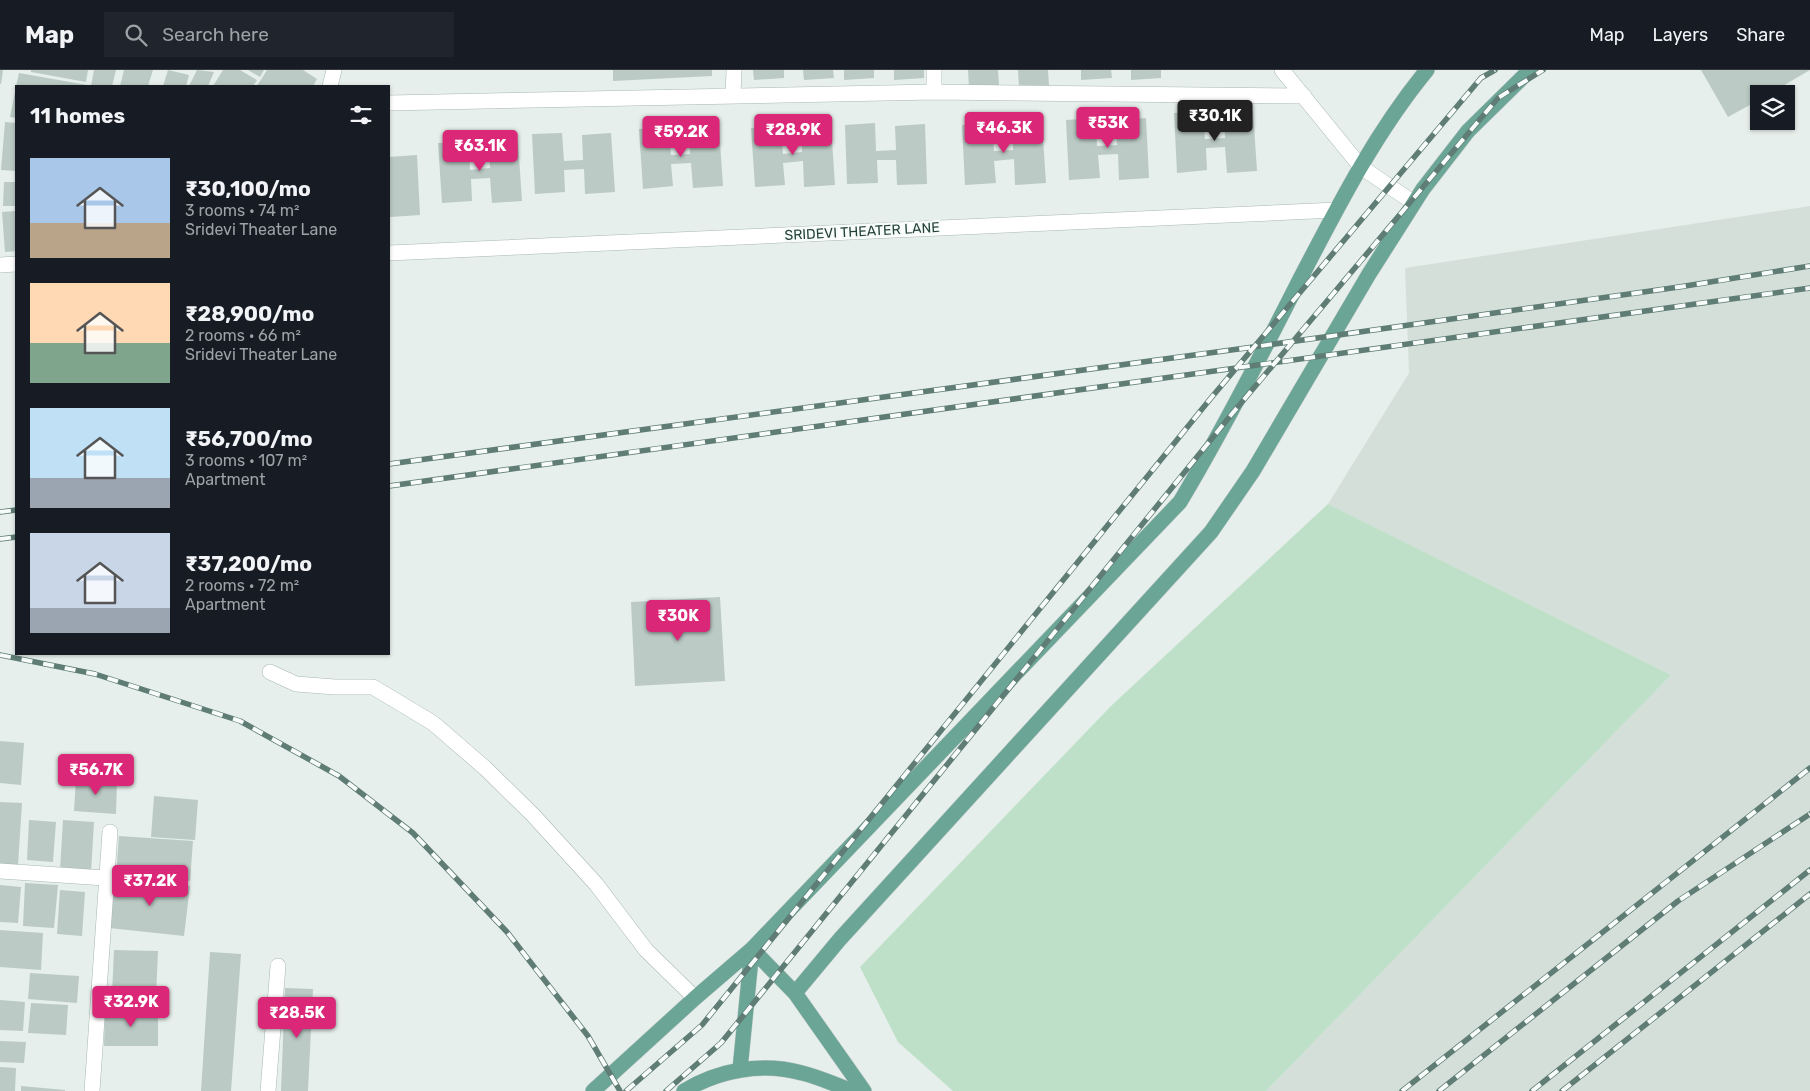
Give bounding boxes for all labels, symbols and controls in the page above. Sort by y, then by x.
search box [104,12,454,57]
text: Map [25,21,74,49]
icon: search [122,21,150,49]
text: Search here [162,23,269,46]
text: Map [1590,24,1625,46]
text: Layers [1653,24,1708,46]
text: Share [1736,24,1785,46]
map controls [1750,85,1795,130]
button: layers [1750,85,1795,130]
pin: ₹30.1K [1174,100,1256,142]
icon: filters [347,101,375,129]
text: 11 homes [30,103,125,128]
pin: ₹53K [1078,106,1138,149]
text: ₹30.1K [1189,106,1241,125]
pin: ₹46.3K [963,112,1045,154]
text: ₹53K [1087,113,1129,132]
pin: ₹28.9K [752,114,834,156]
pin: ₹59.2K [640,116,722,158]
text: ₹46.3K [976,118,1032,137]
text: ₹28.9K [765,120,821,139]
text: ₹59.2K [654,122,708,141]
pin: ₹63.1K [439,129,521,172]
text: ₹63.1K [454,136,506,155]
text: ₹30,100/mo [185,176,311,201]
icon: home [70,178,130,238]
text: 3 rooms · 74 m² [185,201,300,220]
street label: SRIDEVI THEATER LANE [784,219,940,244]
text: Sridevi Theater Lane [185,220,337,239]
text: ₹28,900/mo [185,301,314,326]
icon: home [70,303,130,363]
text: 2 rooms · 66 m² [185,326,301,345]
text: Sridevi Theater Lane [185,345,337,364]
text: ₹56,700/mo [185,426,312,451]
icon: home [70,428,130,488]
text: 3 rooms · 107 m² [185,451,307,470]
text: Apartment [185,470,265,489]
text: ₹37,200/mo [185,551,312,576]
icon: home [70,553,130,613]
text: 2 rooms · 72 m² [185,576,299,595]
text: Apartment [185,595,265,614]
pin: ₹30K [648,600,708,642]
text: ₹30K [657,606,699,625]
pin: ₹56.7K [55,754,137,796]
text: ₹56.7K [69,760,123,779]
pin: ₹37.2K [109,864,191,907]
text: ₹37.2K [123,871,177,890]
pin: ₹32.9K [90,986,172,1028]
text: ₹32.9K [103,992,159,1011]
pin: ₹28.5K [256,996,338,1039]
text: ₹28.5K [269,1003,325,1022]

